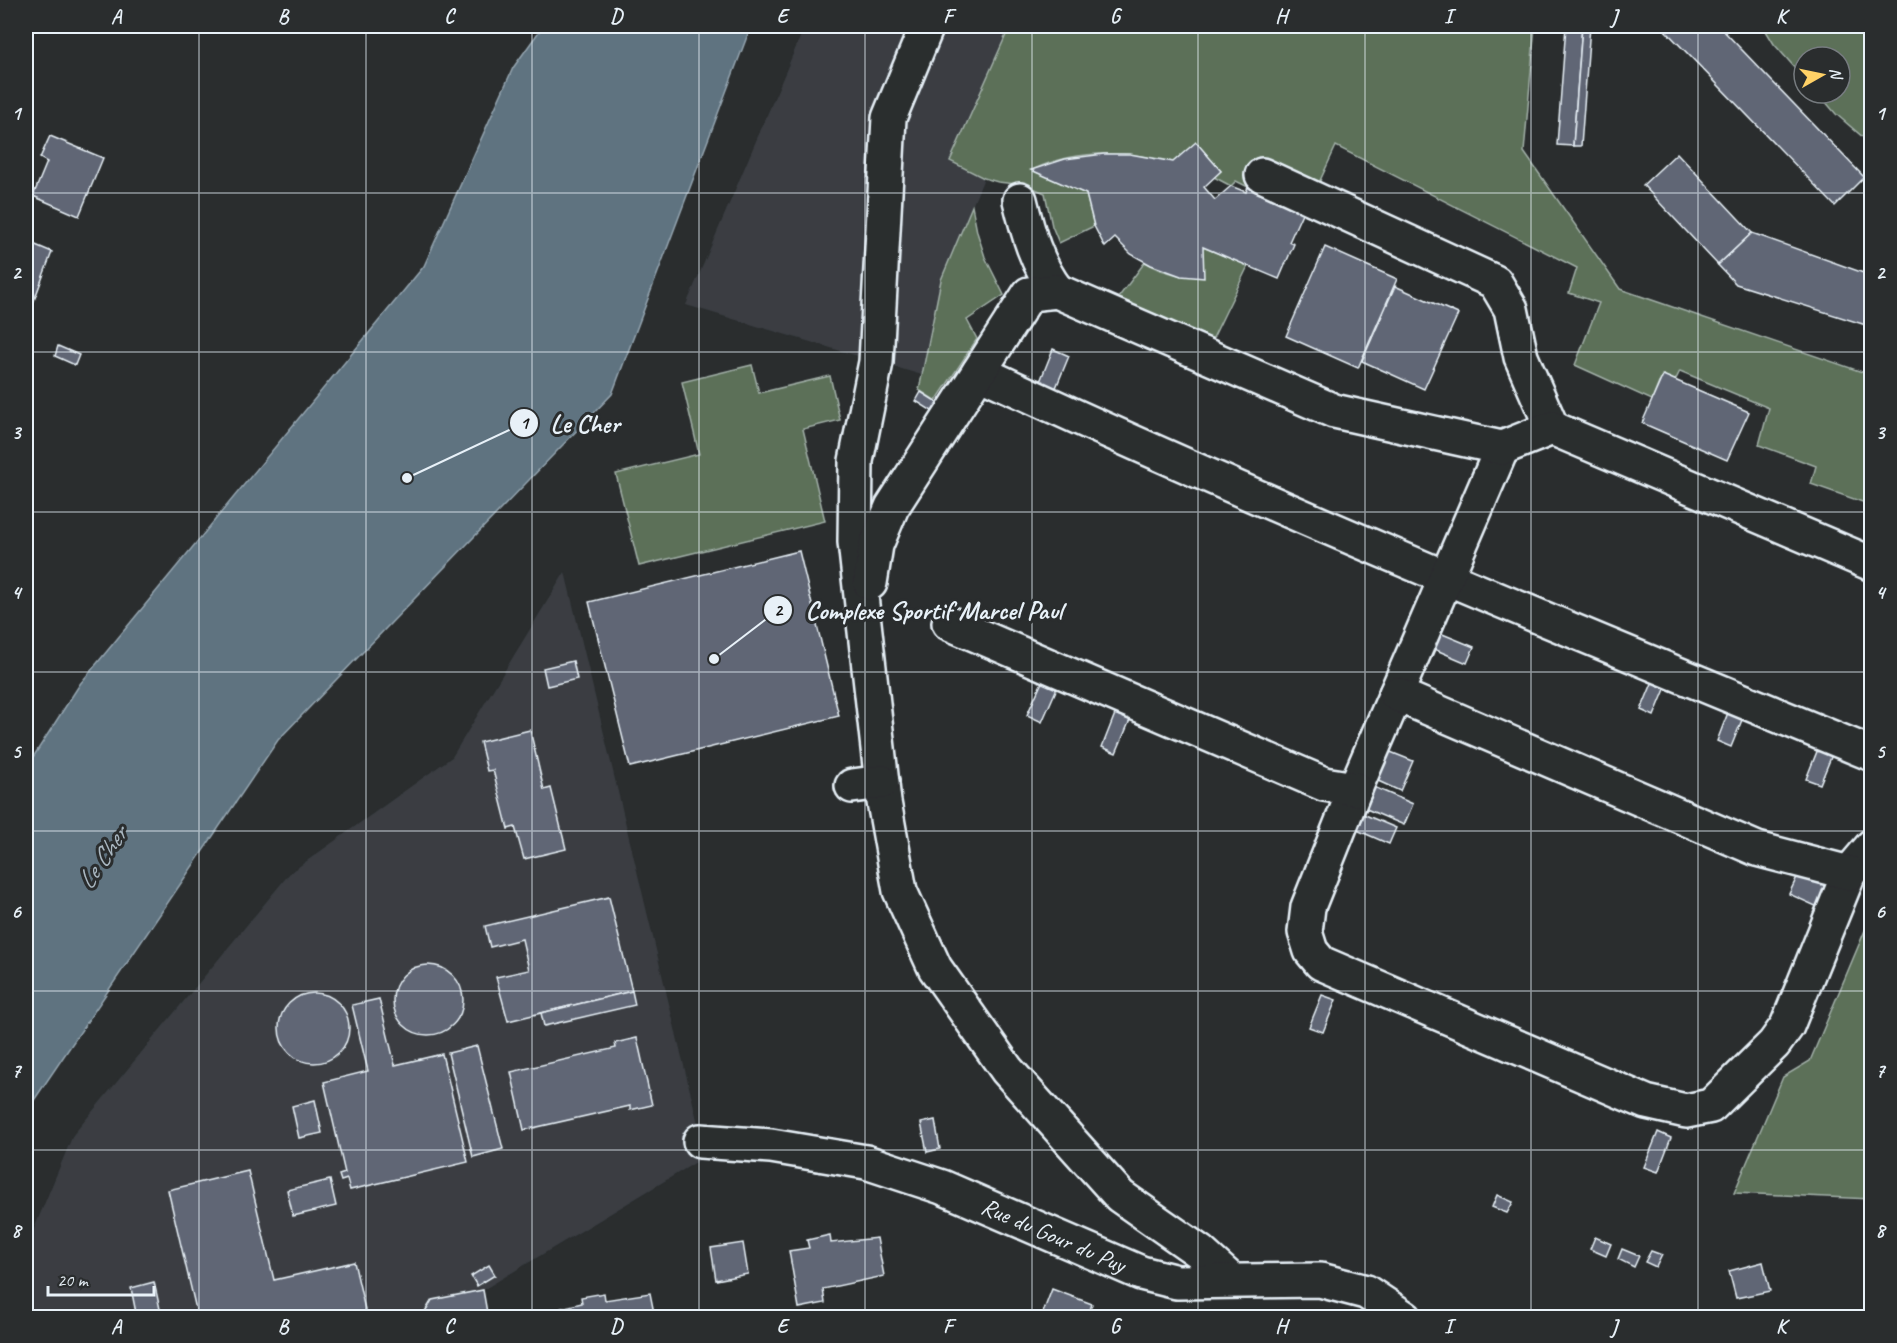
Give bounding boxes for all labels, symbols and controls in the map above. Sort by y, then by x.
text: A [111,4,123,29]
text: B [278,4,290,29]
text: C [444,4,456,29]
text: D [610,4,624,29]
text: E [777,4,791,29]
text: F [943,4,957,29]
text: G [1110,4,1123,29]
text: H [1275,4,1290,29]
text: I [1444,4,1457,29]
text: J [1609,4,1621,29]
text: K [1776,4,1790,29]
north arrow [1792,45,1852,105]
text: N [1825,66,1847,82]
text: 1 [12,101,23,126]
text: 1 [1876,101,1887,126]
text: 2 [12,260,23,285]
text: 2 [1876,260,1887,285]
callout: Le Cher [509,401,632,445]
text: Le Cher [550,407,622,440]
text: 1 [520,412,530,434]
text: 3 [12,420,23,445]
text: 3 [1876,420,1887,445]
text: 4 [12,580,24,605]
text: 4 [1876,580,1888,605]
callout: Complexe Sportif Marcel Paul [763,588,1076,632]
text: Complexe Sportif Marcel Paul [806,594,1068,627]
text: 2 [774,599,784,621]
text: 5 [12,739,23,764]
text: 5 [1876,739,1887,764]
water label: Le Cher [69,817,137,896]
text: 6 [11,899,22,924]
text: 6 [1875,899,1886,924]
text: 7 [12,1058,23,1083]
text: 7 [1876,1058,1887,1083]
street label: Rue du Gour du Puy [977,1191,1132,1280]
text: 8 [12,1218,24,1243]
text: 8 [1876,1218,1888,1243]
scale bar [48,1259,154,1297]
text: 20 m [57,1269,90,1291]
text: A [111,1314,123,1339]
text: B [278,1314,290,1339]
text: C [444,1314,456,1339]
text: D [610,1314,624,1339]
text: E [777,1314,791,1339]
text: F [943,1314,957,1339]
text: G [1110,1314,1123,1339]
text: H [1275,1314,1290,1339]
text: I [1444,1314,1457,1339]
text: J [1609,1314,1621,1339]
text: K [1776,1314,1790,1339]

